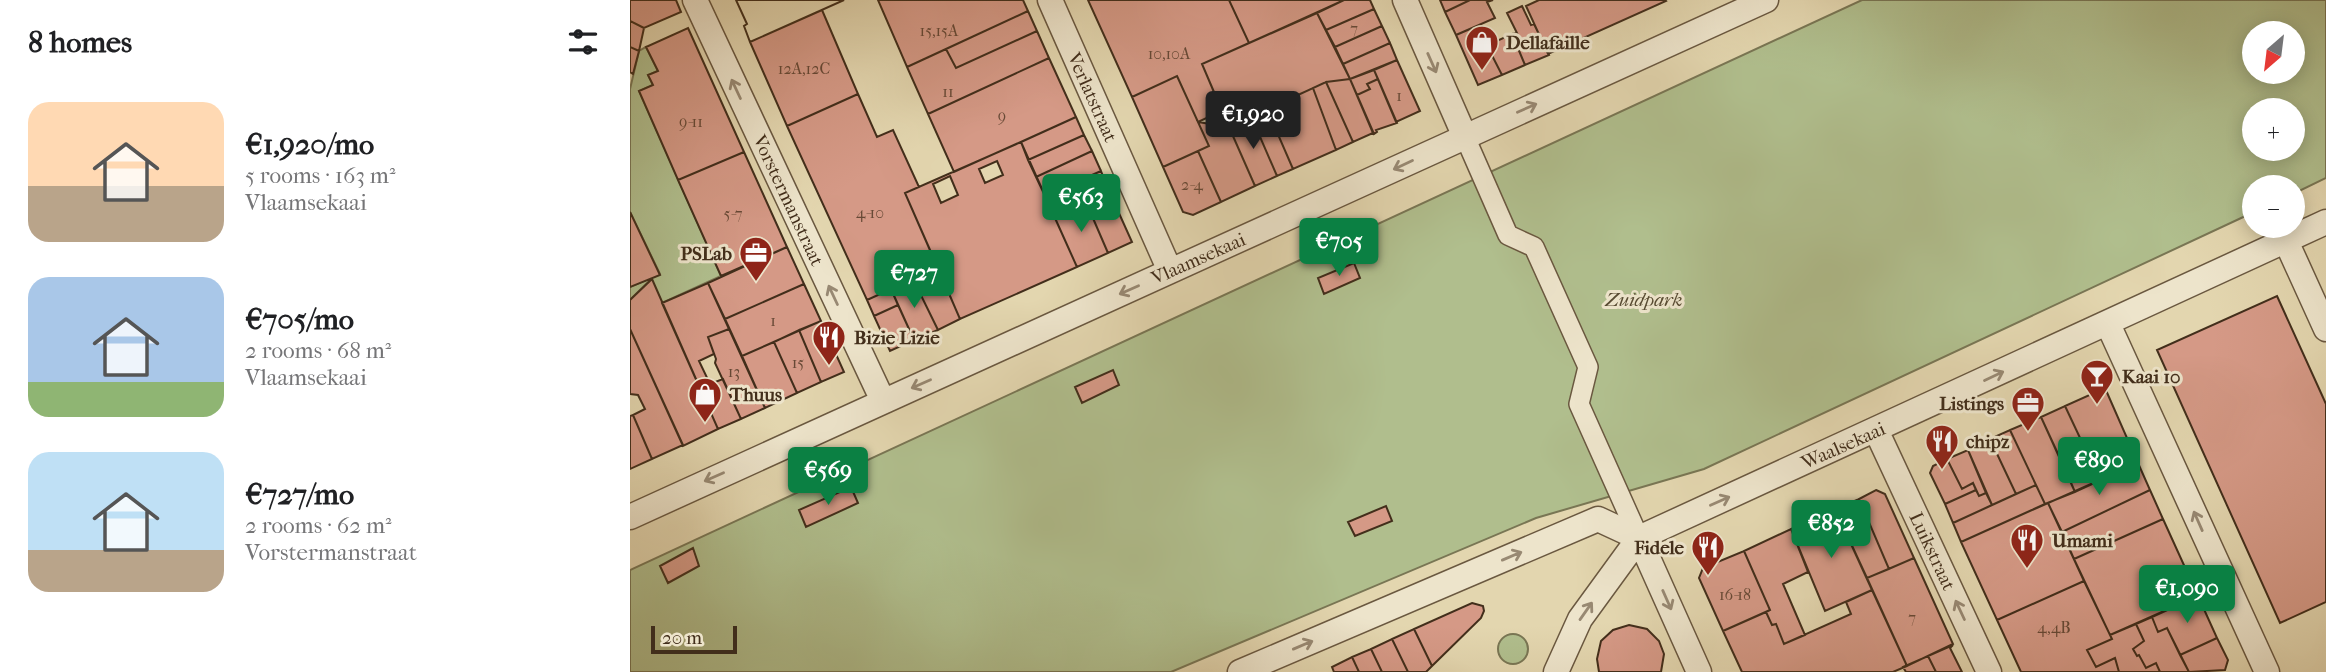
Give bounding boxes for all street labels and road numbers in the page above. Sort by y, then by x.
street label: Verlatstraat [1062,48,1122,146]
street label: Vorstermanstraat [748,131,828,270]
street label: Vlaamsekaai [1147,228,1249,290]
street label: Waalsekaai [1797,418,1889,475]
street label: Luikstraat [1904,509,1960,594]

